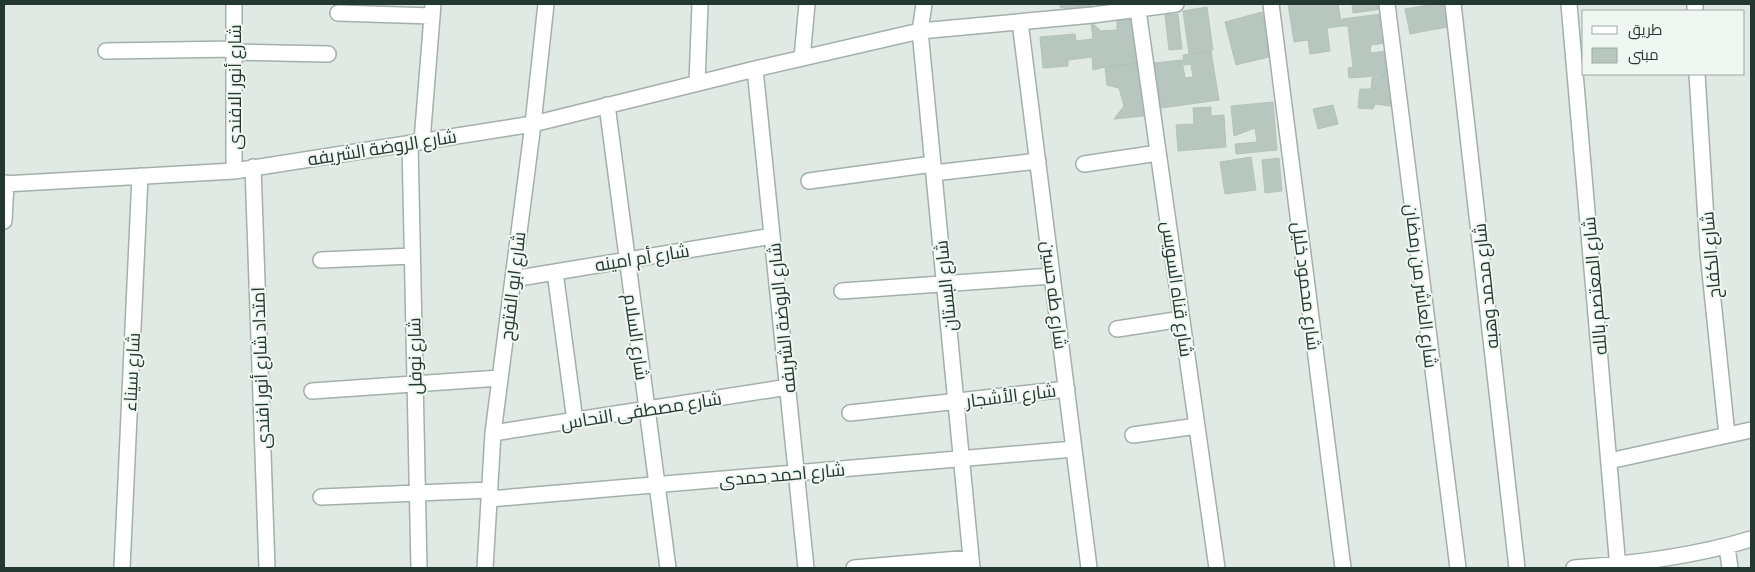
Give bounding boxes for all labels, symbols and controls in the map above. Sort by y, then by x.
legend [1582,10,1745,75]
text: طريق [1628,19,1662,40]
street label: شارع أنور الافندى [222,24,247,150]
text: مبنى [1628,44,1659,65]
street label: شارع الروضة الشريفه [306,123,458,172]
street label: شارع العاشر من رمضان [1399,203,1444,370]
street label: شارع الكفاح [1694,210,1727,300]
street label: شارع المعتصم بالله [1576,216,1613,356]
street label: شارع قناه السويس [1156,219,1199,359]
street label: شارع محمود خليل [1286,220,1327,352]
street label: شارع محمد وهبه [1466,222,1505,350]
street label: شارع ابو الفتوح [493,230,532,342]
street label: شارع أم امينه [593,238,691,277]
street label: شارع البستان [928,239,963,333]
street label: شارع طه حسين [1035,239,1074,351]
street label: شارع الروضة الشريفه [761,242,802,394]
street label: امتداد شارع أنور افندى [245,287,276,449]
street label: شارع السلام [618,292,655,382]
street label: شارع نوفل [401,317,428,395]
street label: شارع سيناء [117,332,146,412]
street label: شارع الأشجار [964,378,1058,414]
street label: شارع مصطفى النحاس [559,385,723,436]
street label: شارع احمد حمدى [718,457,846,492]

